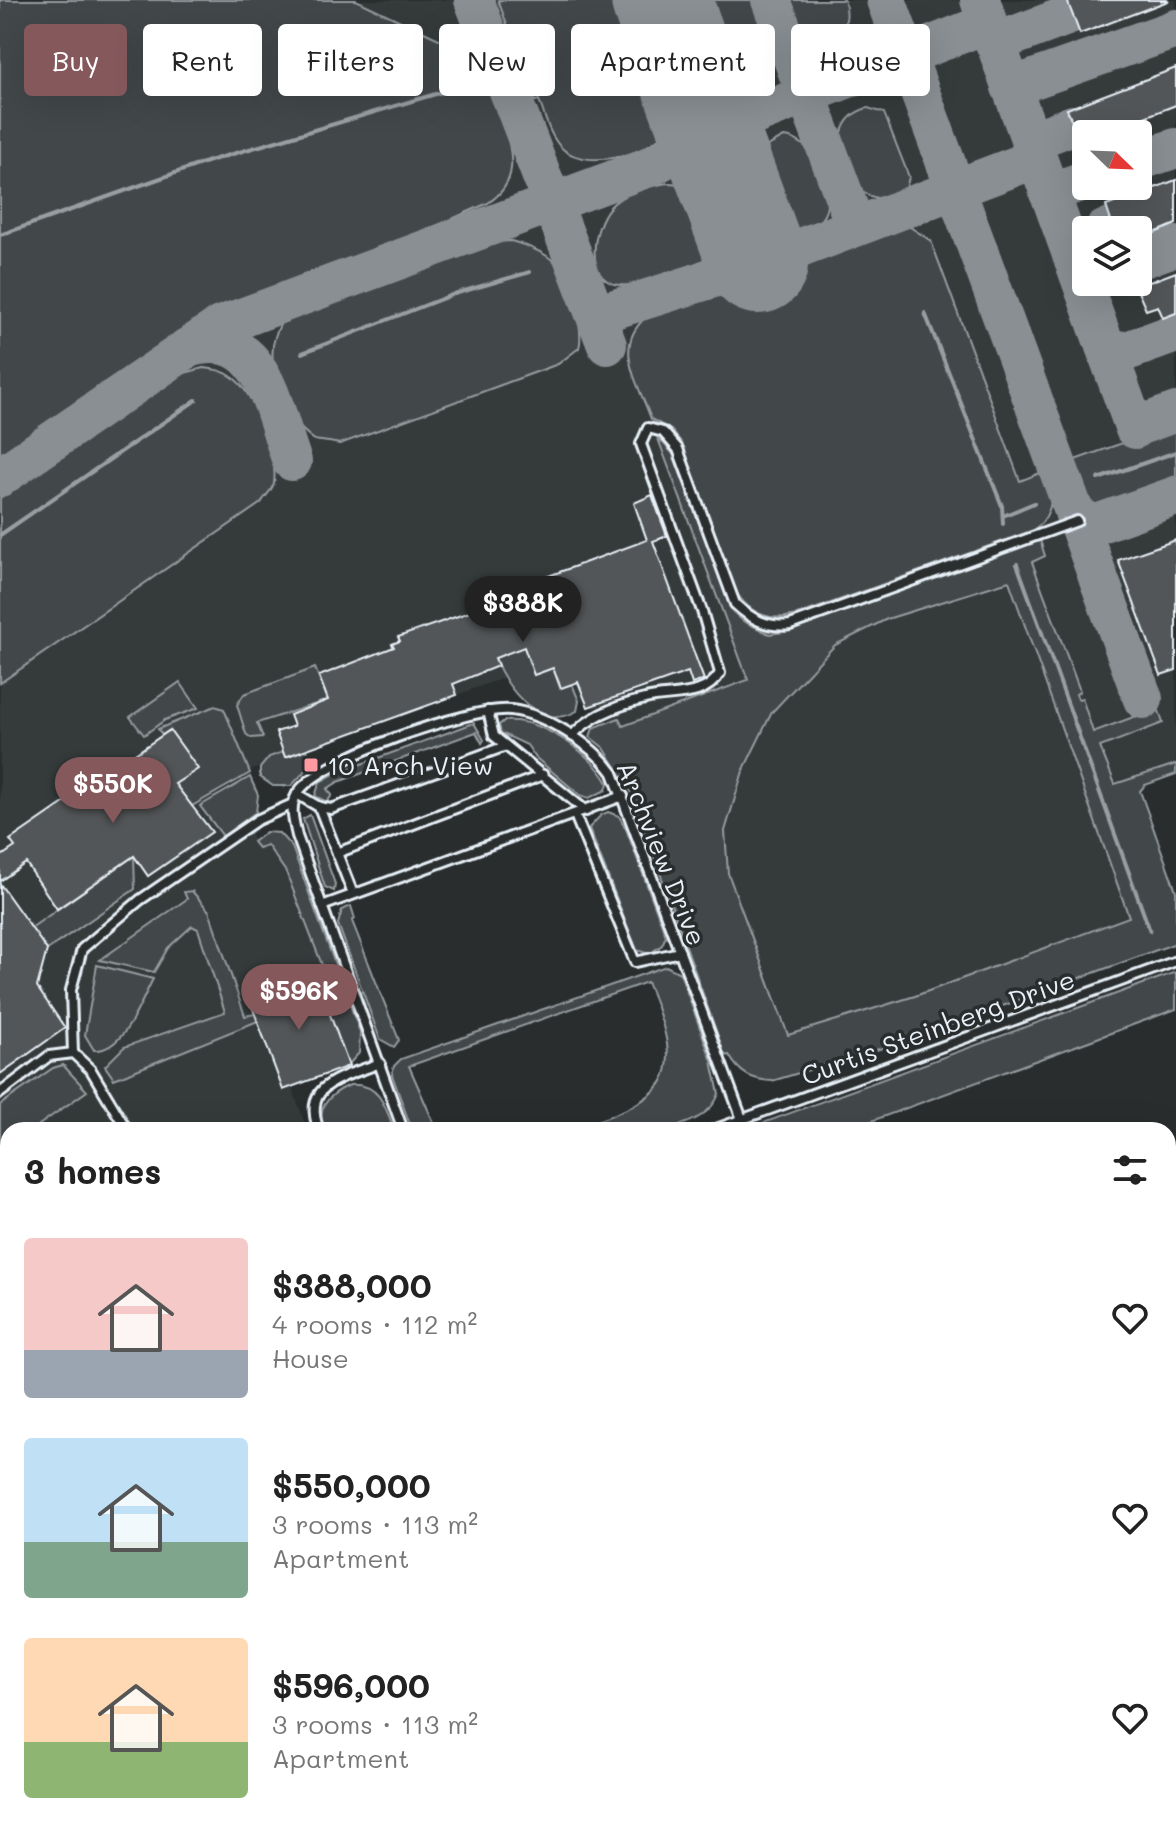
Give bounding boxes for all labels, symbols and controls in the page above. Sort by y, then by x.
chip: Buy [24,24,127,96]
chip: Rent [143,24,262,96]
chip: Filters [278,24,423,96]
chip: New [439,24,555,96]
chip: Apartment [571,24,775,96]
chip: House [791,24,930,96]
north arrow [1072,120,1152,200]
map controls [1072,120,1152,296]
button: layers [1072,216,1152,296]
pin: $388K [467,576,579,644]
text: $388K [482,585,564,619]
place label: 10 Arch View [327,748,493,782]
marker: 10 Arch View [302,756,320,774]
street label: Archview Drive [610,756,714,950]
pin: $550K [57,757,169,825]
text: $550K [73,766,153,800]
street label: Curtis Steinberg Drive [797,962,1079,1092]
pin: $596K [243,964,355,1032]
text: $596K [259,973,339,1007]
text: 3 homes [24,1148,161,1193]
icon: filters [1108,1148,1152,1192]
text: $388,000 [272,1262,432,1307]
icon: home [88,1270,184,1366]
icon: heart [1108,1296,1152,1340]
text: 4 rooms · 112 m² [272,1307,477,1341]
text: House [272,1341,349,1375]
text: $550,000 [272,1462,431,1507]
icon: home [88,1470,184,1566]
icon: heart [1108,1496,1152,1540]
text: 3 rooms · 113 m² [272,1507,478,1541]
text: Apartment [272,1541,409,1575]
text: $596,000 [272,1662,430,1707]
icon: home [88,1670,184,1766]
icon: heart [1108,1696,1152,1740]
text: 3 rooms · 113 m² [272,1707,478,1741]
text: Apartment [272,1741,409,1775]

